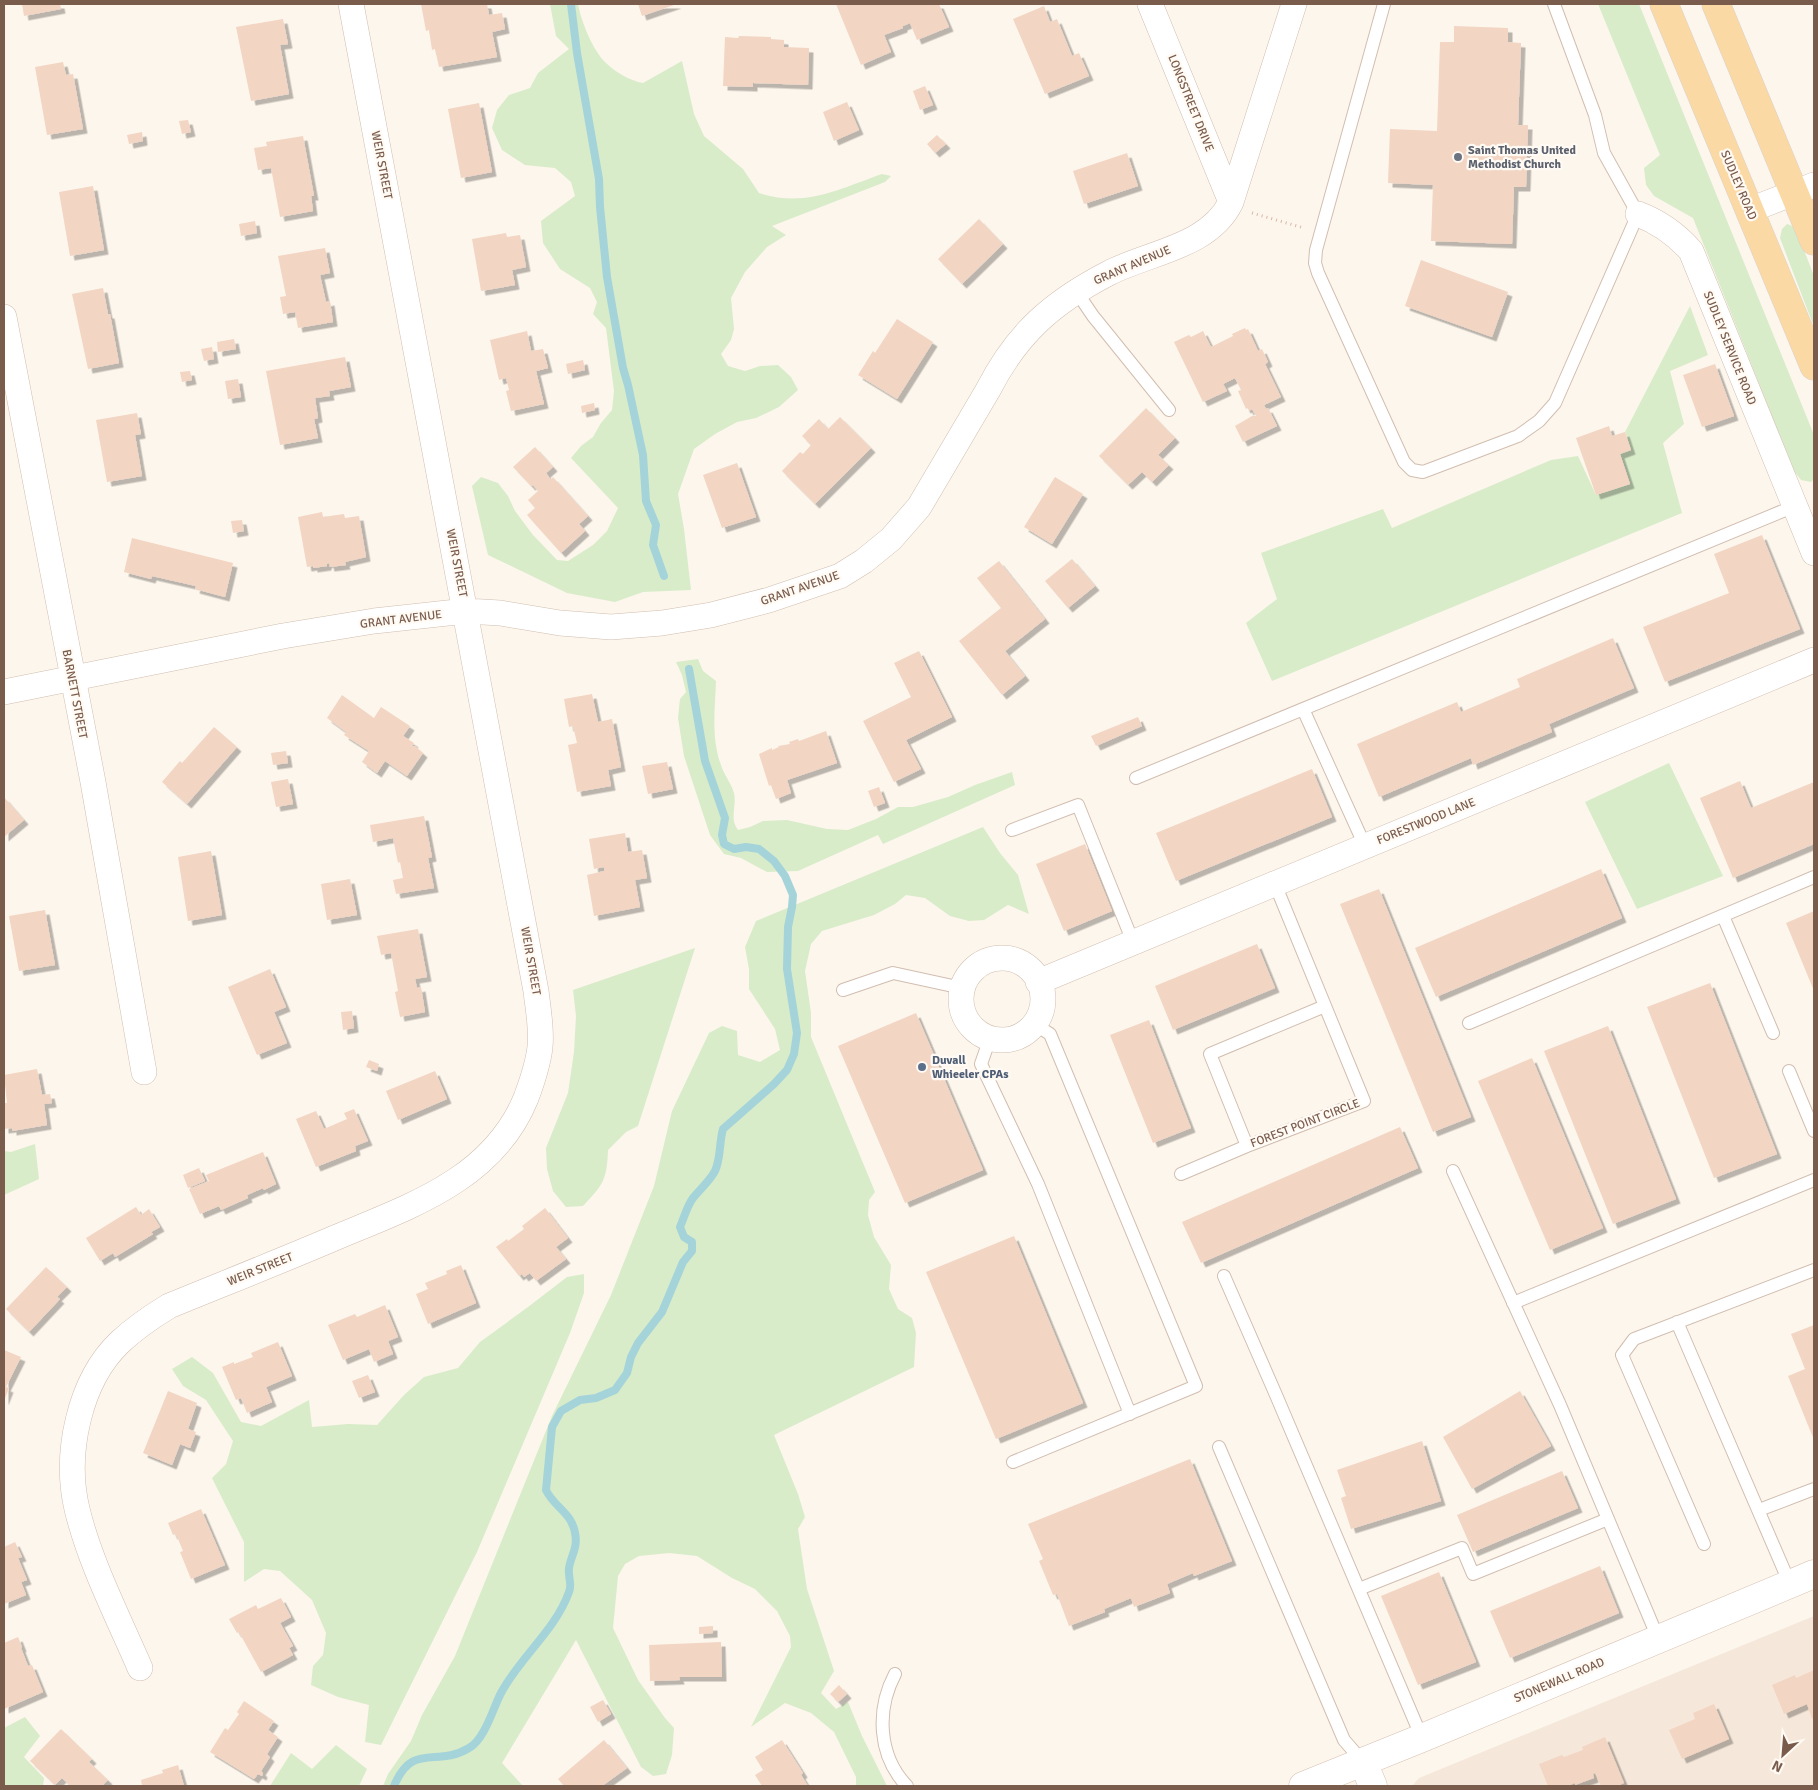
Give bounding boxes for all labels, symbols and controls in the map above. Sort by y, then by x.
street label: LONGSTREET DRIVE [1164,52,1217,154]
street label: WEIR STREET [368,130,396,201]
place label: Saint Thomas United Methodist Church [1468,143,1576,172]
street label: SUDLEY ROAD [1717,148,1760,222]
marker: Saint Thomas United Methodist Church [1452,151,1464,163]
street label: GRANT AVENUE [1091,242,1173,288]
street label: SUDLEY SERVICE ROAD [1700,289,1759,408]
street label: WEIR STREET [443,528,471,599]
street label: GRANT AVENUE [759,568,842,609]
street label: GRANT AVENUE [359,607,443,632]
street label: BARNETT STREET [59,648,91,740]
street label: FORESTWOOD LANE [1375,795,1478,848]
street label: WEIR STREET [517,926,544,997]
place label: Duvall Whieeler CPAs [932,1053,1009,1082]
marker: Duvall Whieeler CPAs [916,1061,928,1073]
street label: FOREST POINT CIRCLE [1248,1096,1362,1151]
street label: WEIR STREET [225,1249,295,1289]
street label: STONEWALL ROAD [1512,1655,1607,1706]
north arrow [1758,1730,1808,1780]
text: N [1769,1756,1786,1776]

